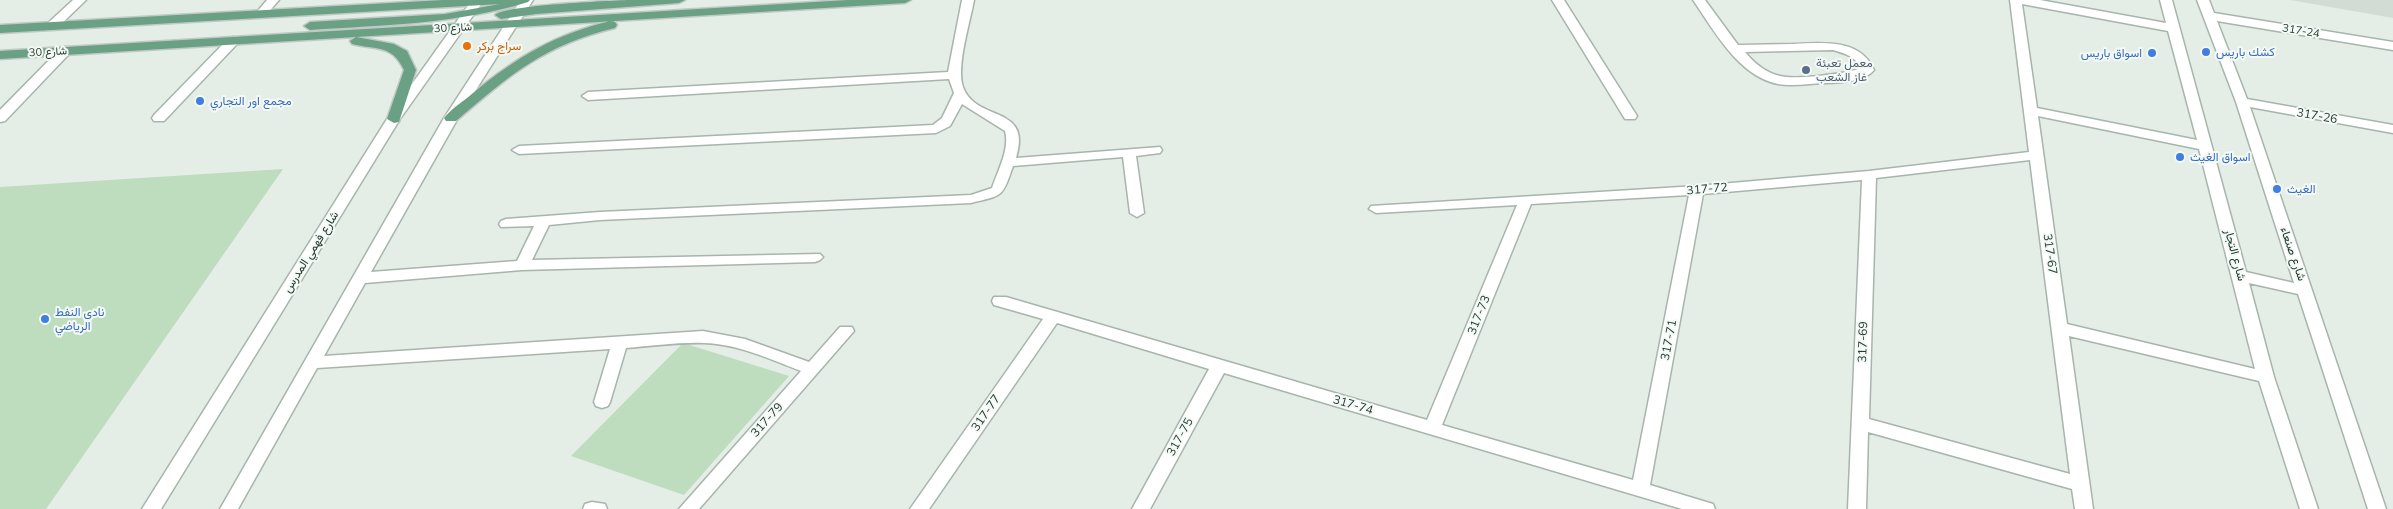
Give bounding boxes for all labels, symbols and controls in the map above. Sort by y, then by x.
street label: شارع 30 [434,20,472,36]
street label: 317-24 [2281,22,2321,40]
place label: سراج بركر [477,39,521,53]
marker: سراج بركر [461,40,473,52]
street label: شارع 30 [29,44,67,60]
place label: كشك باريس [2216,45,2275,59]
place label: اسواق باريس [2081,46,2142,60]
marker: كشك باريس [2200,46,2212,58]
marker: اسواق باريس [2146,47,2158,59]
place label: معمل تعبئة غاز الشعب [1816,56,1873,84]
marker: معمل تعبئة غاز الشعب [1800,64,1812,76]
place label: مجمع اور التجاري [210,94,292,108]
marker: مجمع اور التجاري [194,95,206,107]
street label: 317-26 [2295,105,2339,127]
place label: اسواق الغيث [2190,150,2250,164]
marker: اسواق الغيث [2174,151,2186,163]
street label: 317-72 [1686,180,1728,198]
place label: الغيث [2287,182,2316,196]
marker: الغيث [2271,183,2283,195]
street label: شارع فهمي المدرس [280,209,342,295]
street label: شارع صنعاء [2277,225,2309,283]
street label: شارع التجار [2221,227,2249,283]
street label: 317-67 [2040,233,2060,275]
street label: 317-73 [1465,293,1493,337]
place label: نادي النفط الرياضي [55,305,104,333]
marker: نادي النفط الرياضي [39,313,51,325]
street label: 317-71 [1658,318,1680,362]
street label: 317-69 [1855,321,1871,363]
street label: 317-77 [968,392,1004,434]
street label: 317-74 [1331,392,1375,418]
street label: 317-79 [748,400,786,440]
street label: 317-75 [1164,416,1196,458]

